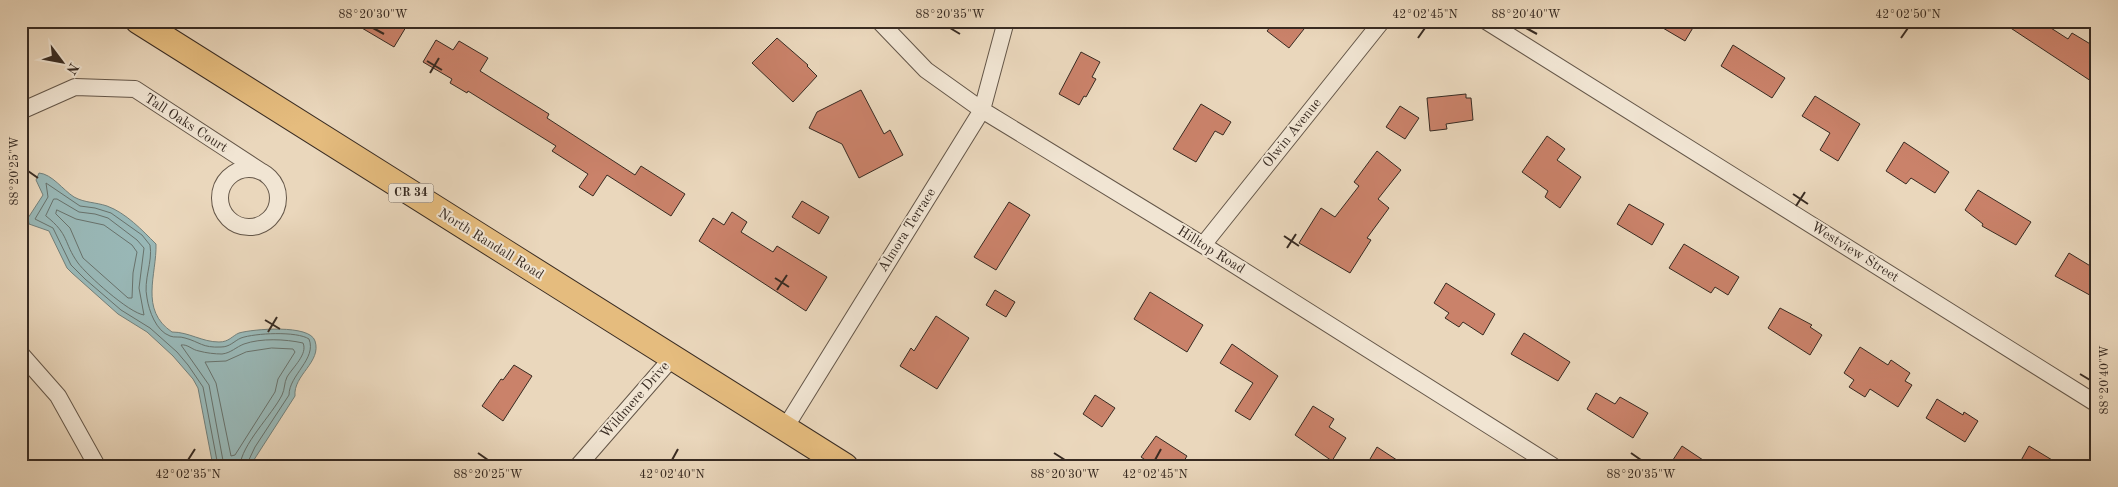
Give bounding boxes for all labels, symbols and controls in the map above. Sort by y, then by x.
text: 88°20'35"W [915,8,985,21]
text: 42°02'45"N [1392,8,1458,21]
text: 42°02'50"N [1875,8,1941,21]
text: 88°20'30"W [338,9,408,21]
text: 88°20'40"W [1491,9,1561,21]
north arrow [38,38,88,88]
text: N [63,60,81,77]
street label: Tall Oaks Court [142,91,230,155]
street label: Olwin Avenue [1260,96,1324,170]
text: 88°20'25"W [8,136,21,206]
road number: CR 34 [388,184,434,202]
street label: Almora Terrace [876,186,938,274]
street label: North Randall Road [436,206,546,282]
street label: Westview Street [1809,219,1901,285]
street label: Hilltop Road [1175,224,1247,276]
text: 88°20'40"W [2099,345,2111,415]
street label: Wildmere Drive [598,359,672,441]
text: 42°02'35"N [155,468,221,481]
text: 88°20'25"W [453,468,523,481]
text: 42°02'45"N [1122,468,1188,481]
text: 88°20'35"W [1606,468,1676,481]
text: 42°02'40"N [639,469,705,481]
text: 88°20'30"W [1030,469,1100,481]

